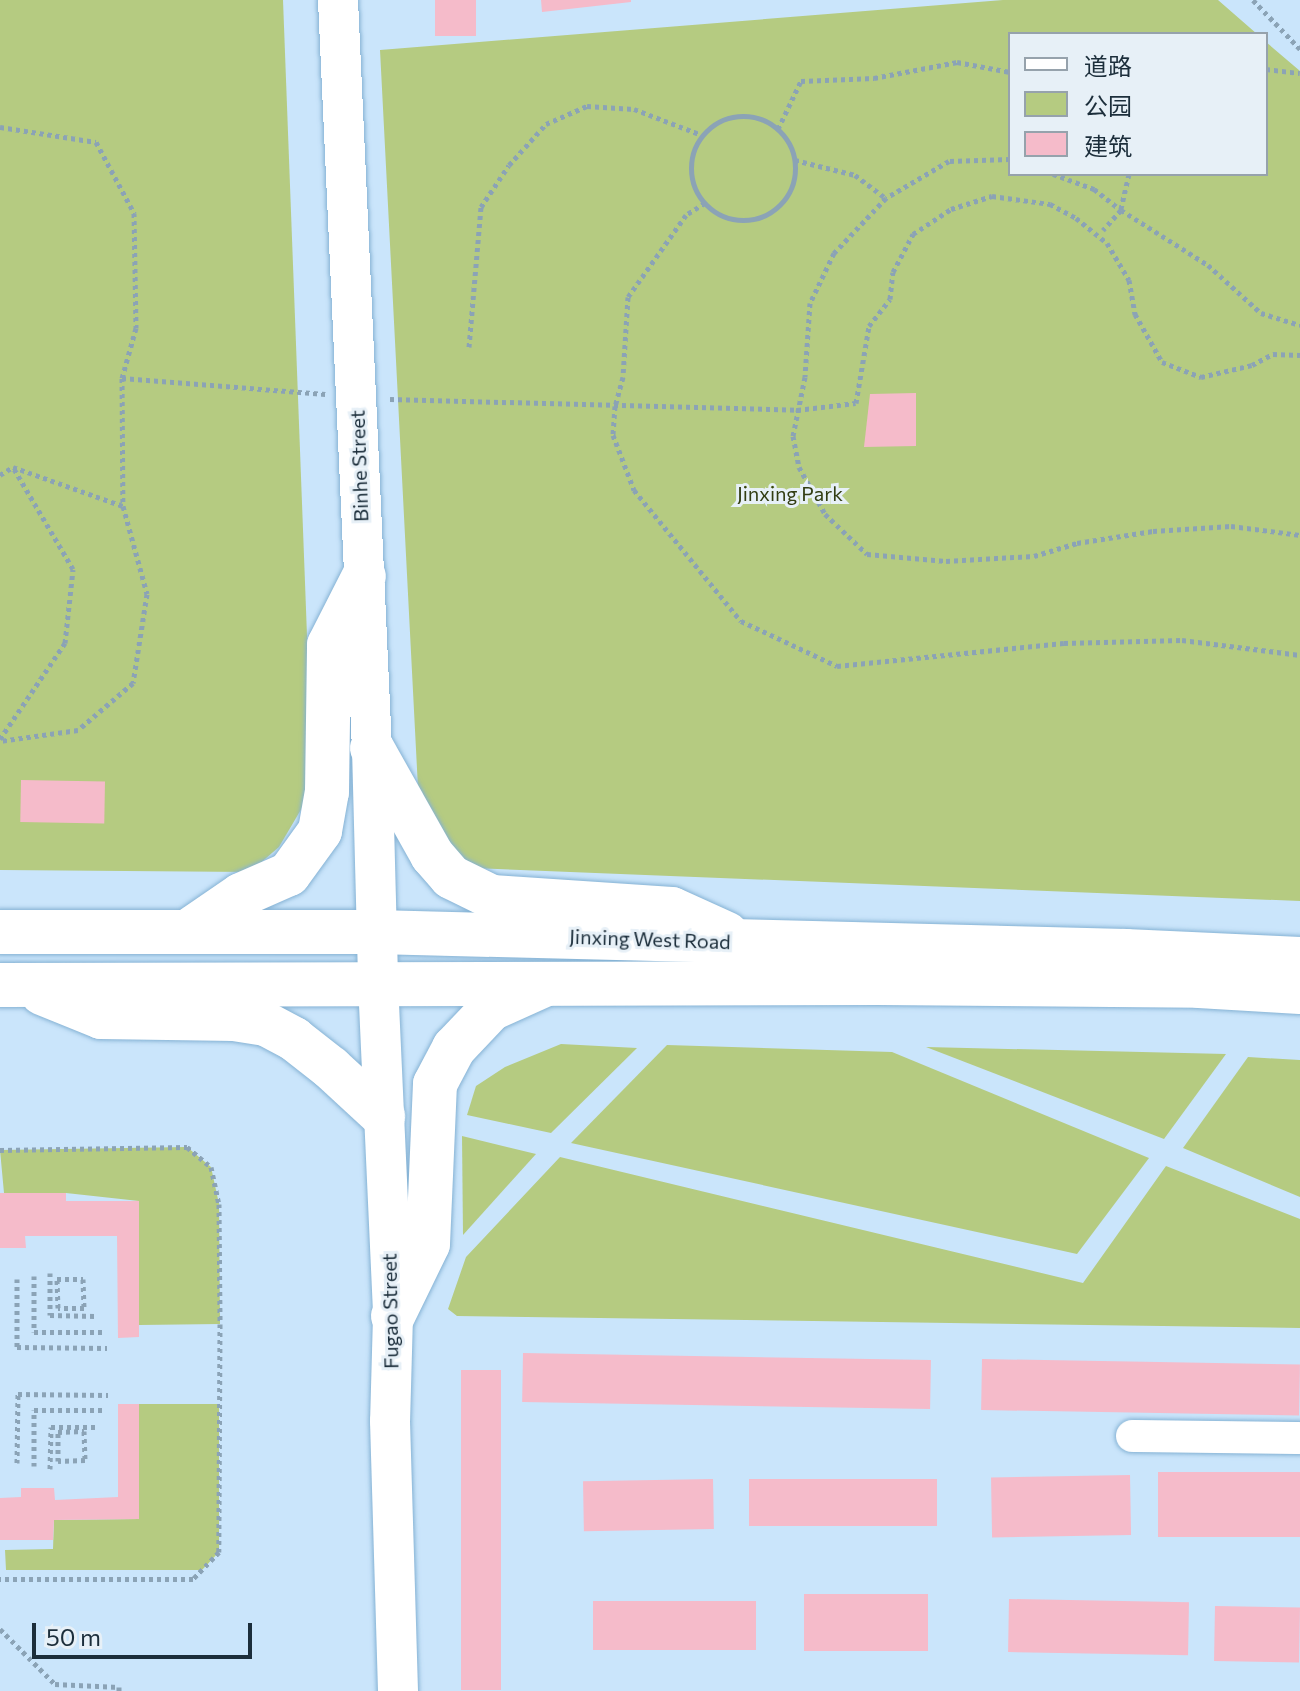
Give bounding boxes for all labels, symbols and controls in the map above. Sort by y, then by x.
legend [1008,32,1268,176]
text: 道路 [1084,51,1132,80]
text: 公园 [1084,91,1132,120]
text: 建筑 [1084,131,1132,160]
street label: Binhe Street [345,410,373,522]
park label: Jinxing Park [737,481,843,505]
street label: Jinxing West Road [569,924,731,954]
street label: Fugao Street [377,1253,403,1369]
scale bar [36,1607,256,1657]
text: 50 m [46,1622,101,1651]

